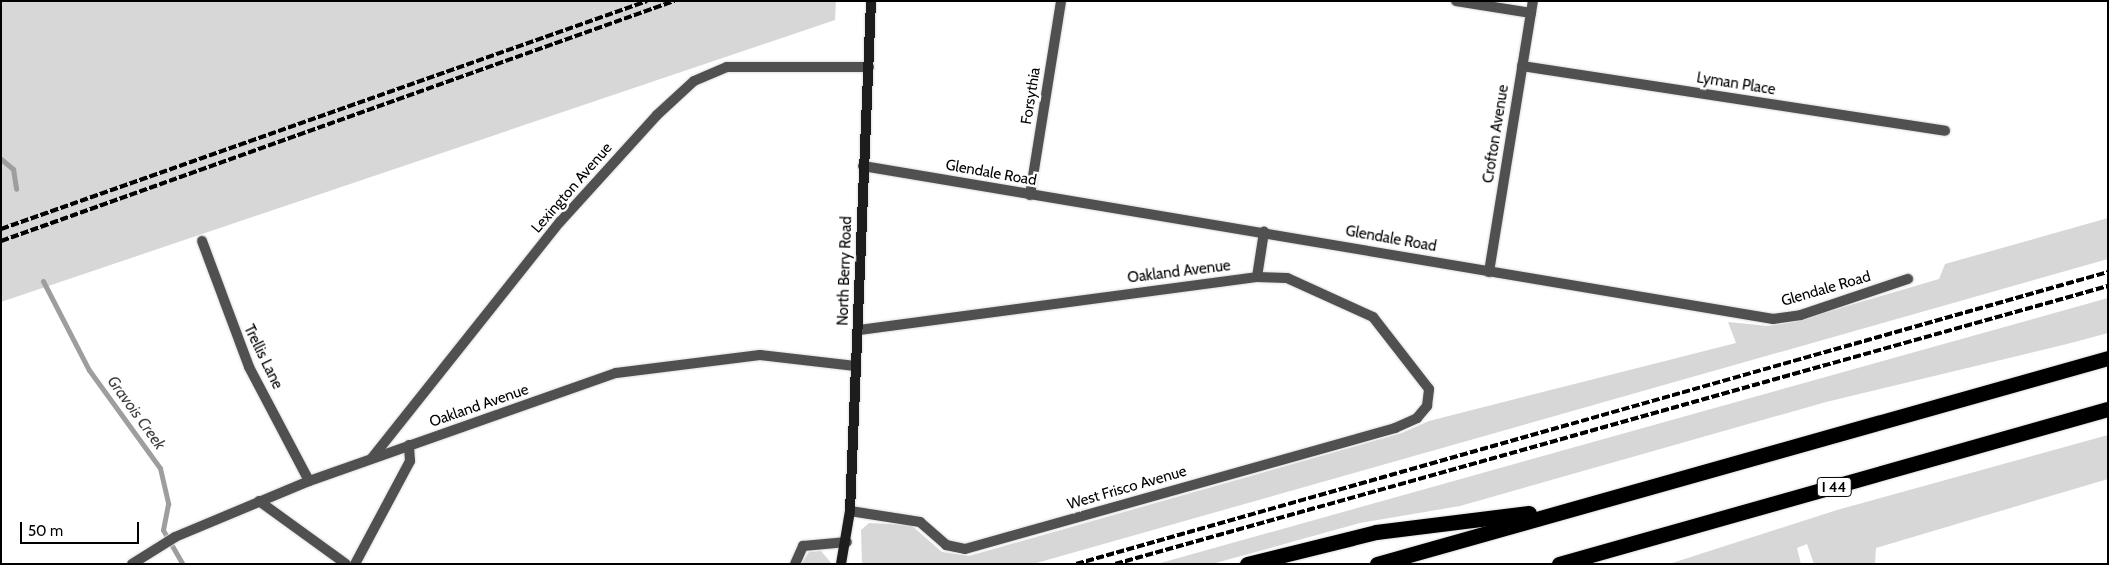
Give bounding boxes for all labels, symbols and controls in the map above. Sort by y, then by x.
street label: Forsythia [1018,66,1044,126]
street label: Lyman Place [1695,69,1777,99]
street label: Crofton Avenue [1479,84,1513,184]
street label: Lexington Avenue [528,139,616,237]
street label: Glendale Road [944,156,1038,190]
street label: North Berry Road [834,216,856,326]
street label: Glendale Road [1344,222,1438,256]
street label: Oakland Avenue [1126,257,1232,287]
street label: Glendale Road [1779,268,1873,310]
street label: Trellis Lane [240,322,286,392]
water label: Gravois Creek [103,372,169,454]
street label: Oakland Avenue [427,381,531,431]
street label: West Frisco Avenue [1065,462,1189,514]
road number: I 44 [1816,476,1852,498]
scale bar [22,512,141,544]
text: 50 m [28,522,63,540]

